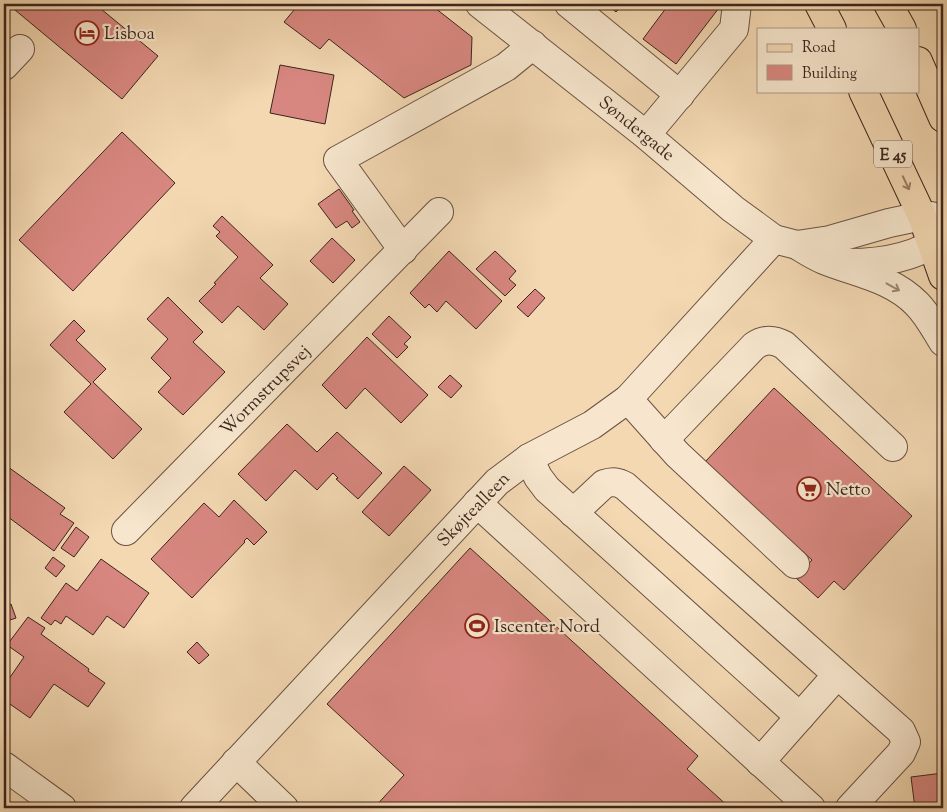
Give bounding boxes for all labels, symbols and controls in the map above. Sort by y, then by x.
hotel icon: Lisboa [74,20,100,46]
place label: Lisboa [104,22,155,48]
legend [757,28,920,92]
text: Road [802,38,836,59]
text: Building [802,64,857,85]
street label: Søndergade [592,91,679,168]
road number: E 45 [874,140,912,168]
one-way arrow [902,175,912,190]
one-way arrow [885,283,900,292]
street label: Wormstrupsvej [215,340,318,443]
street label: Skøjtealleen [432,467,517,554]
supermarket icon: Netto [796,476,822,502]
place label: Netto [826,478,871,504]
sports icon: Iscenter Nord [464,613,490,639]
place label: Iscenter Nord [494,615,600,641]

